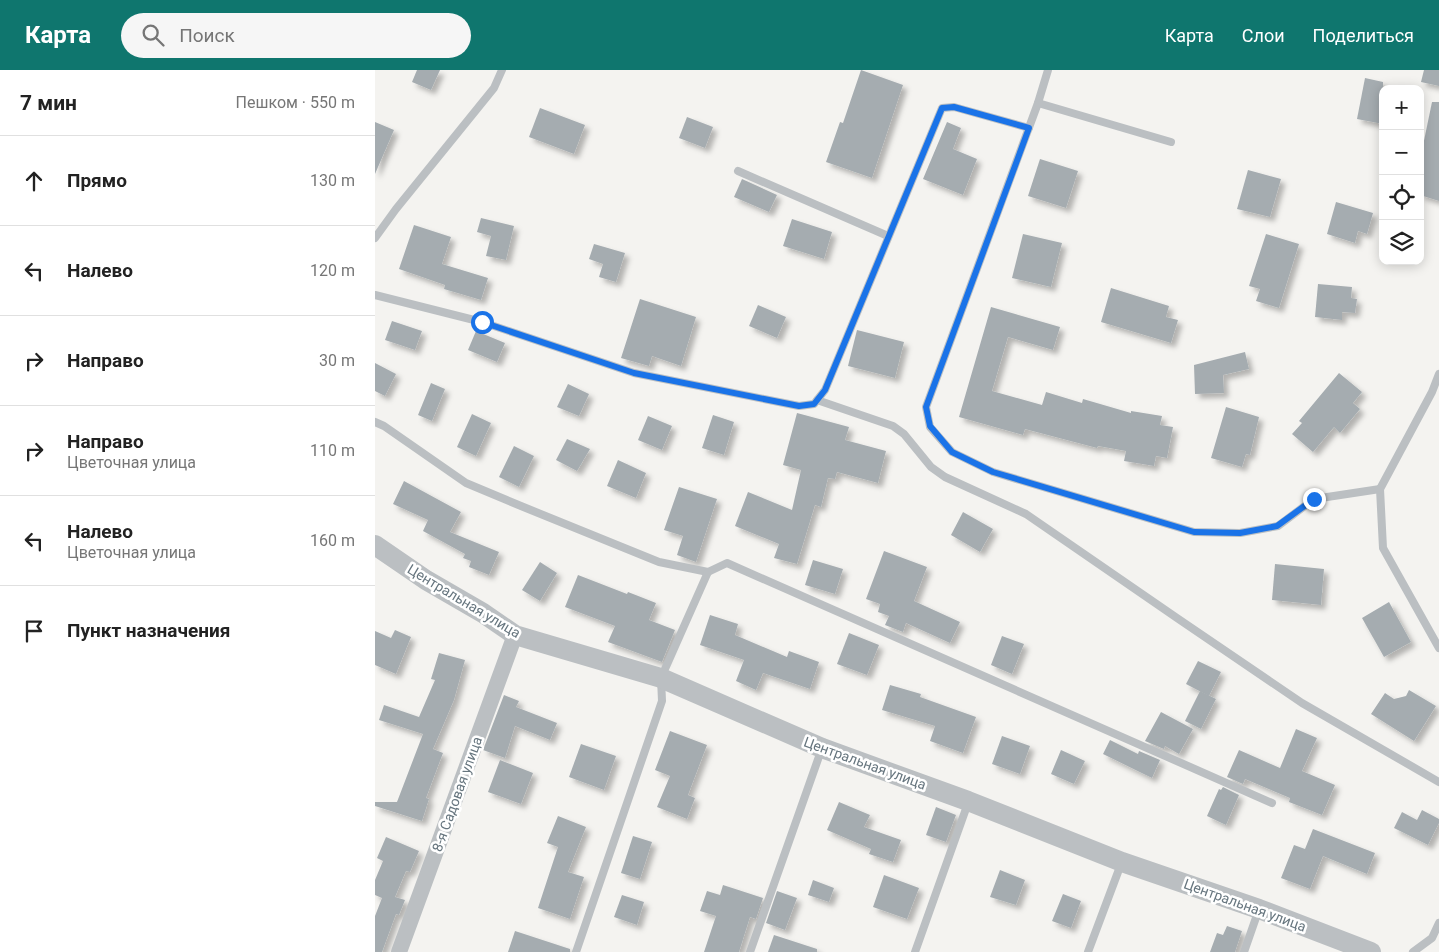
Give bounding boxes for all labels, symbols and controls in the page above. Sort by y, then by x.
search box [121,13,471,58]
text: Карта [25,21,91,49]
icon: search [139,21,167,49]
text: Поиск [179,24,235,47]
text: Карта [1165,25,1214,46]
text: Слои [1242,25,1285,46]
text: Поделиться [1313,25,1414,46]
map controls [1379,85,1424,265]
button: + [1379,85,1424,130]
text: 7 мин [20,91,77,115]
text: Пешком · 550 m [236,93,355,112]
button: − [1379,130,1424,175]
icon: ahead [20,167,48,195]
text: Прямо [67,169,127,192]
text: 130 m [310,171,355,190]
button: locate [1379,175,1424,220]
button: layers [1379,220,1424,265]
icon: left [20,257,48,285]
text: Налево [67,259,133,282]
text: 120 m [310,261,355,280]
route start [471,311,494,334]
icon: right [20,347,48,375]
text: Направо [67,349,144,372]
text: 30 m [319,351,355,370]
text: Направо [67,430,144,453]
icon: right [20,437,48,465]
text: 110 m [310,441,355,460]
text: Цветочная улица [67,453,196,472]
route end [1303,488,1326,511]
text: Налево [67,520,133,543]
icon: left [20,527,48,555]
text: 160 m [310,531,355,550]
text: Цветочная улица [67,543,196,562]
street label: Центральная улица [405,561,523,641]
icon: arrive [20,617,48,645]
text: Пункт назначения [67,619,230,642]
street label: Центральная улица [802,733,928,793]
street label: 8-я Садовая улица [429,734,485,854]
street label: Центральная улица [1182,875,1308,935]

